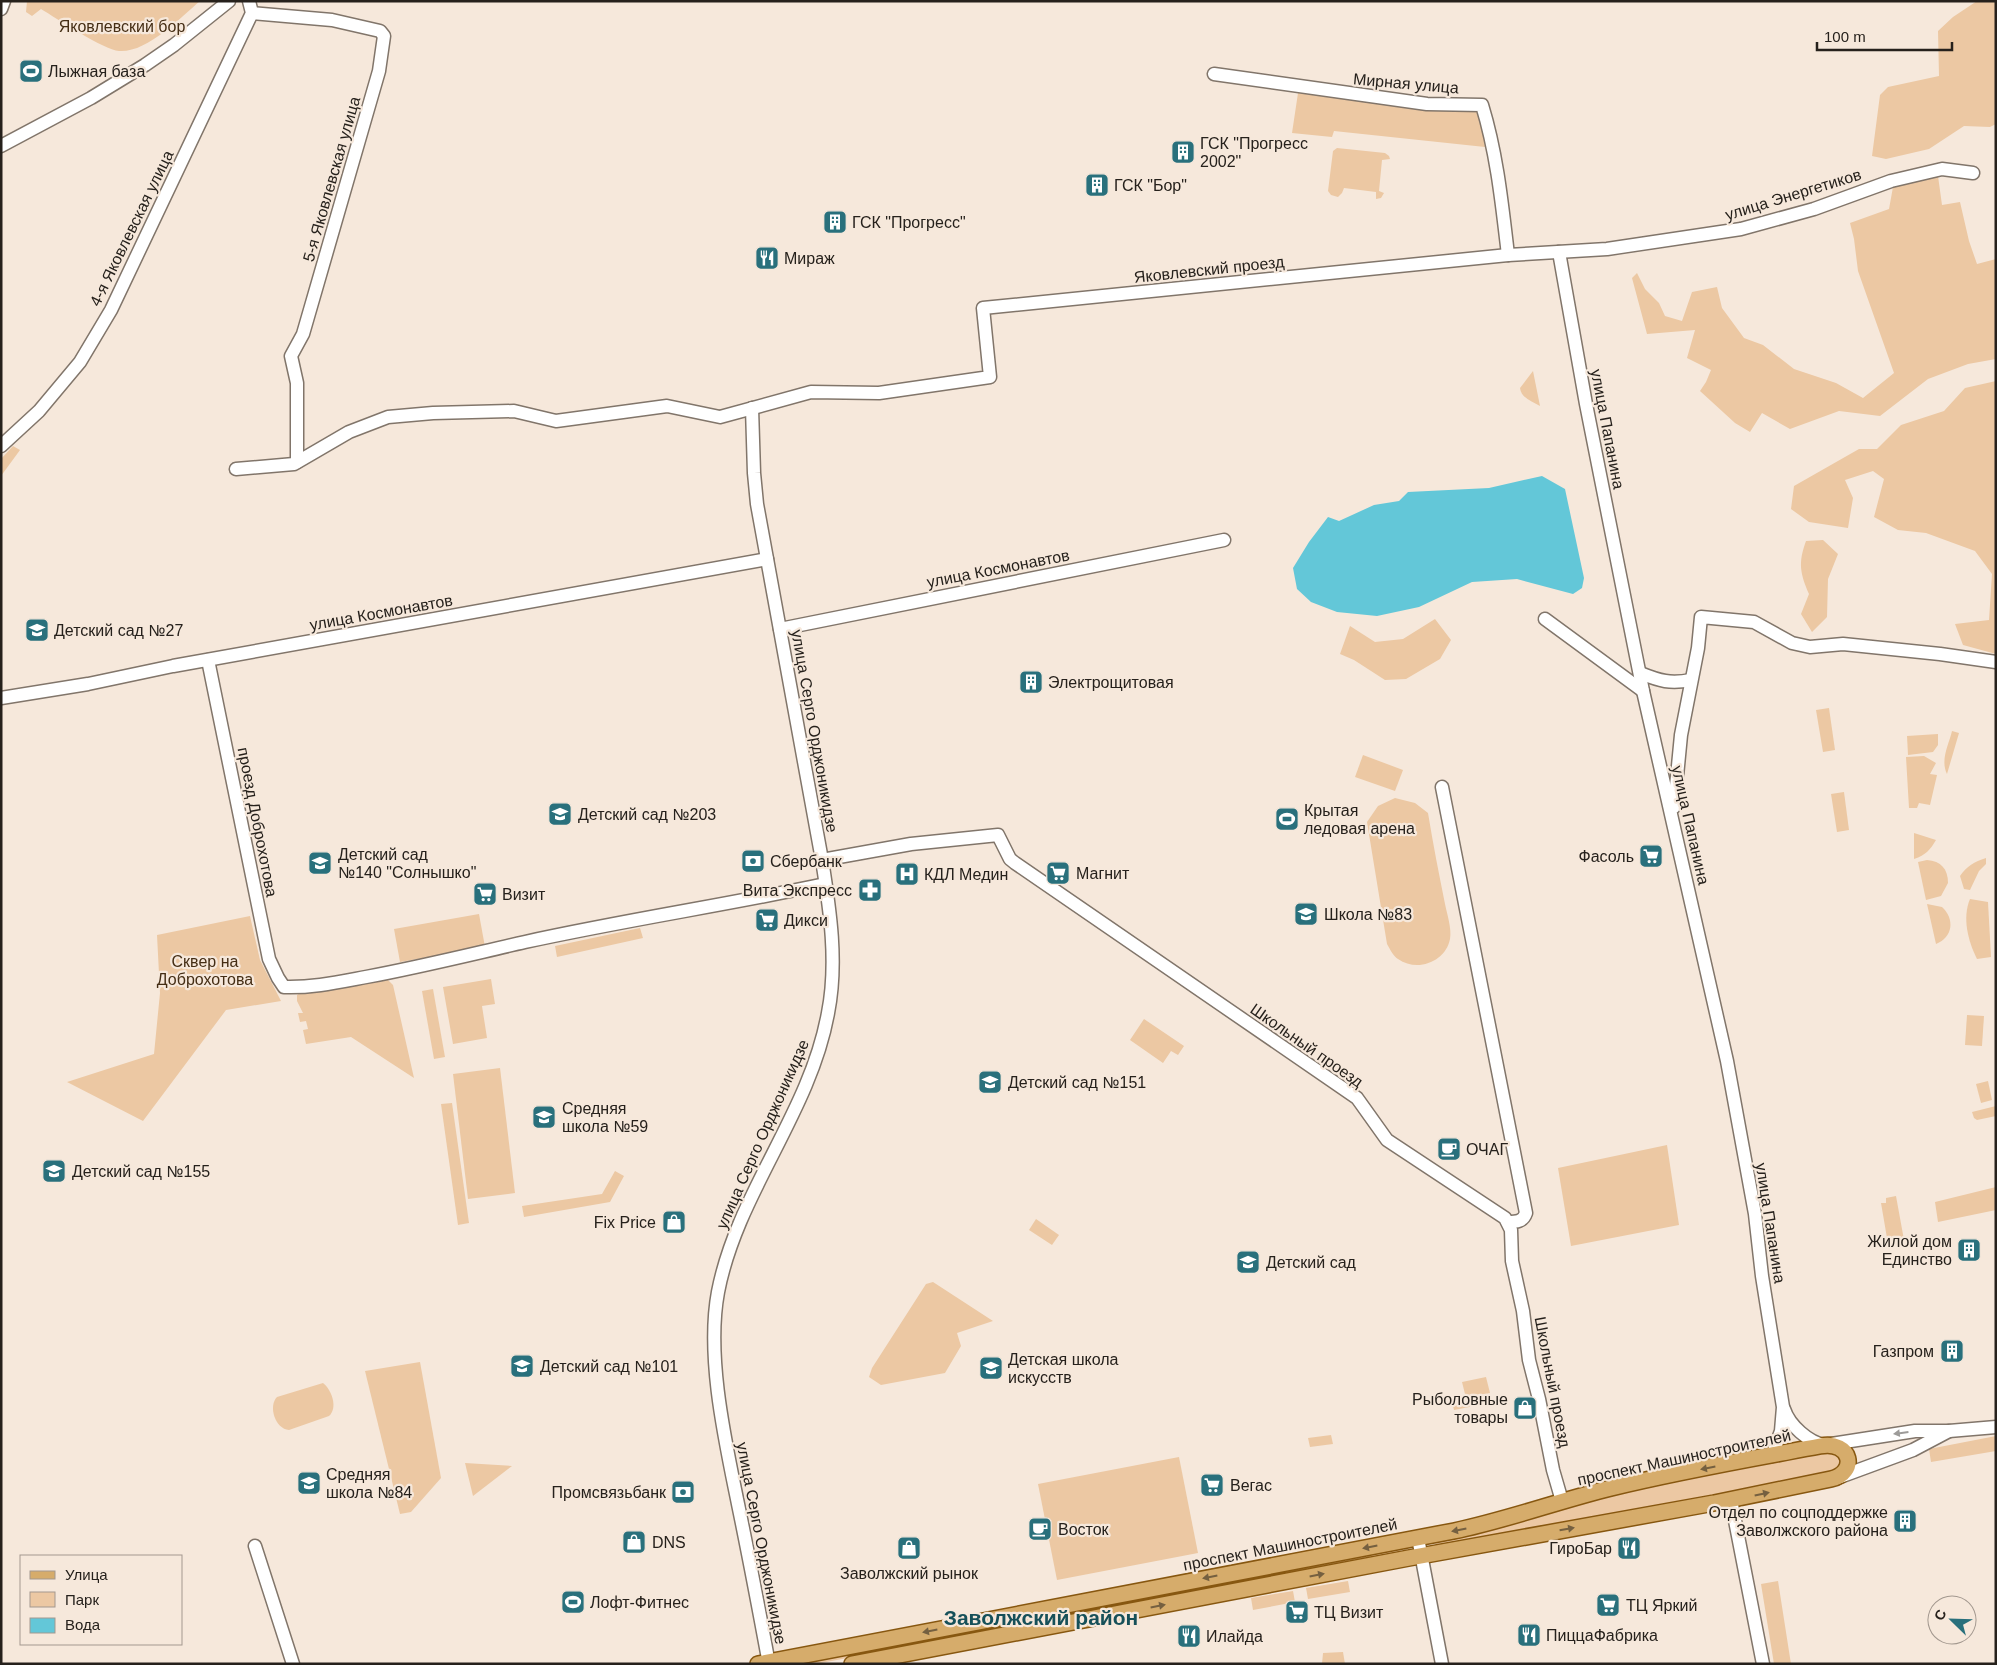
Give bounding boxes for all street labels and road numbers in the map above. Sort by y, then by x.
street label: Мирная улица [1352,70,1460,97]
street label: 5-я Яковлевская улица [300,95,363,264]
street label: 4-я Яковлевская улица [86,148,177,309]
street label: улица Энергетиков [1723,166,1863,223]
street label: Яковлевский проезд [1133,253,1286,286]
street label: улица Папанина [1588,368,1628,491]
street label: улица Космонавтов [925,546,1071,591]
street label: улица Космонавтов [308,592,454,633]
street label: улица Серго Орджоникидзе [788,628,841,834]
street label: проезд Доброхотова [235,746,280,898]
street label: улица Папанина [1669,764,1713,887]
street label: Школьный проезд [1247,1000,1367,1091]
street label: улица Серго Орджоникидзе [713,1037,812,1232]
street label: улица Папанина [1753,1162,1788,1285]
street label: Школьный проезд [1531,1315,1574,1450]
street label: проспект Машиностроителей [1576,1427,1792,1488]
street label: улица Серго Орджоникидзе [734,1441,789,1646]
street label: проспект Машиностроителей [1182,1515,1399,1574]

